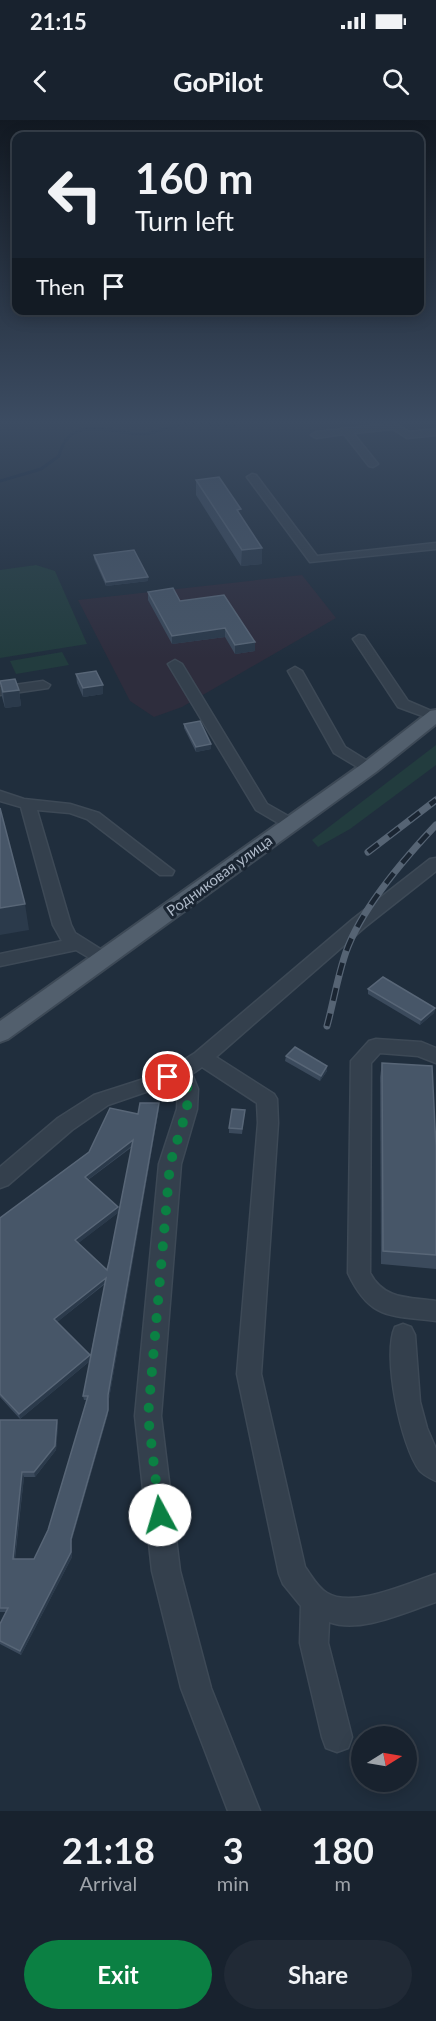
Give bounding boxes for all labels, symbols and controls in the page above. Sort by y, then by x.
text: 21:15 [30,8,87,35]
icon: back [24,65,57,98]
text: GoPilot [173,65,263,98]
icon: search [379,65,412,98]
text: 160 m [135,153,253,203]
icon: left [36,156,114,234]
text: Turn left [135,204,234,237]
icon: arrive [97,270,130,303]
text: Then [36,273,85,300]
street label: Родниковая улица [163,831,275,919]
pin [142,1051,193,1102]
icon: arrive [151,1060,184,1093]
position arrow [128,1483,192,1547]
north arrow [351,1726,417,1792]
map controls [351,1726,417,1792]
text: 21:18 [62,1828,155,1872]
text: 3 [223,1828,244,1872]
text: 180 [311,1828,374,1872]
text: Arrival [80,1871,137,1895]
text: min [217,1871,249,1895]
text: m [334,1871,351,1895]
button: Exit [24,1940,212,2009]
button: Share [224,1940,412,2009]

